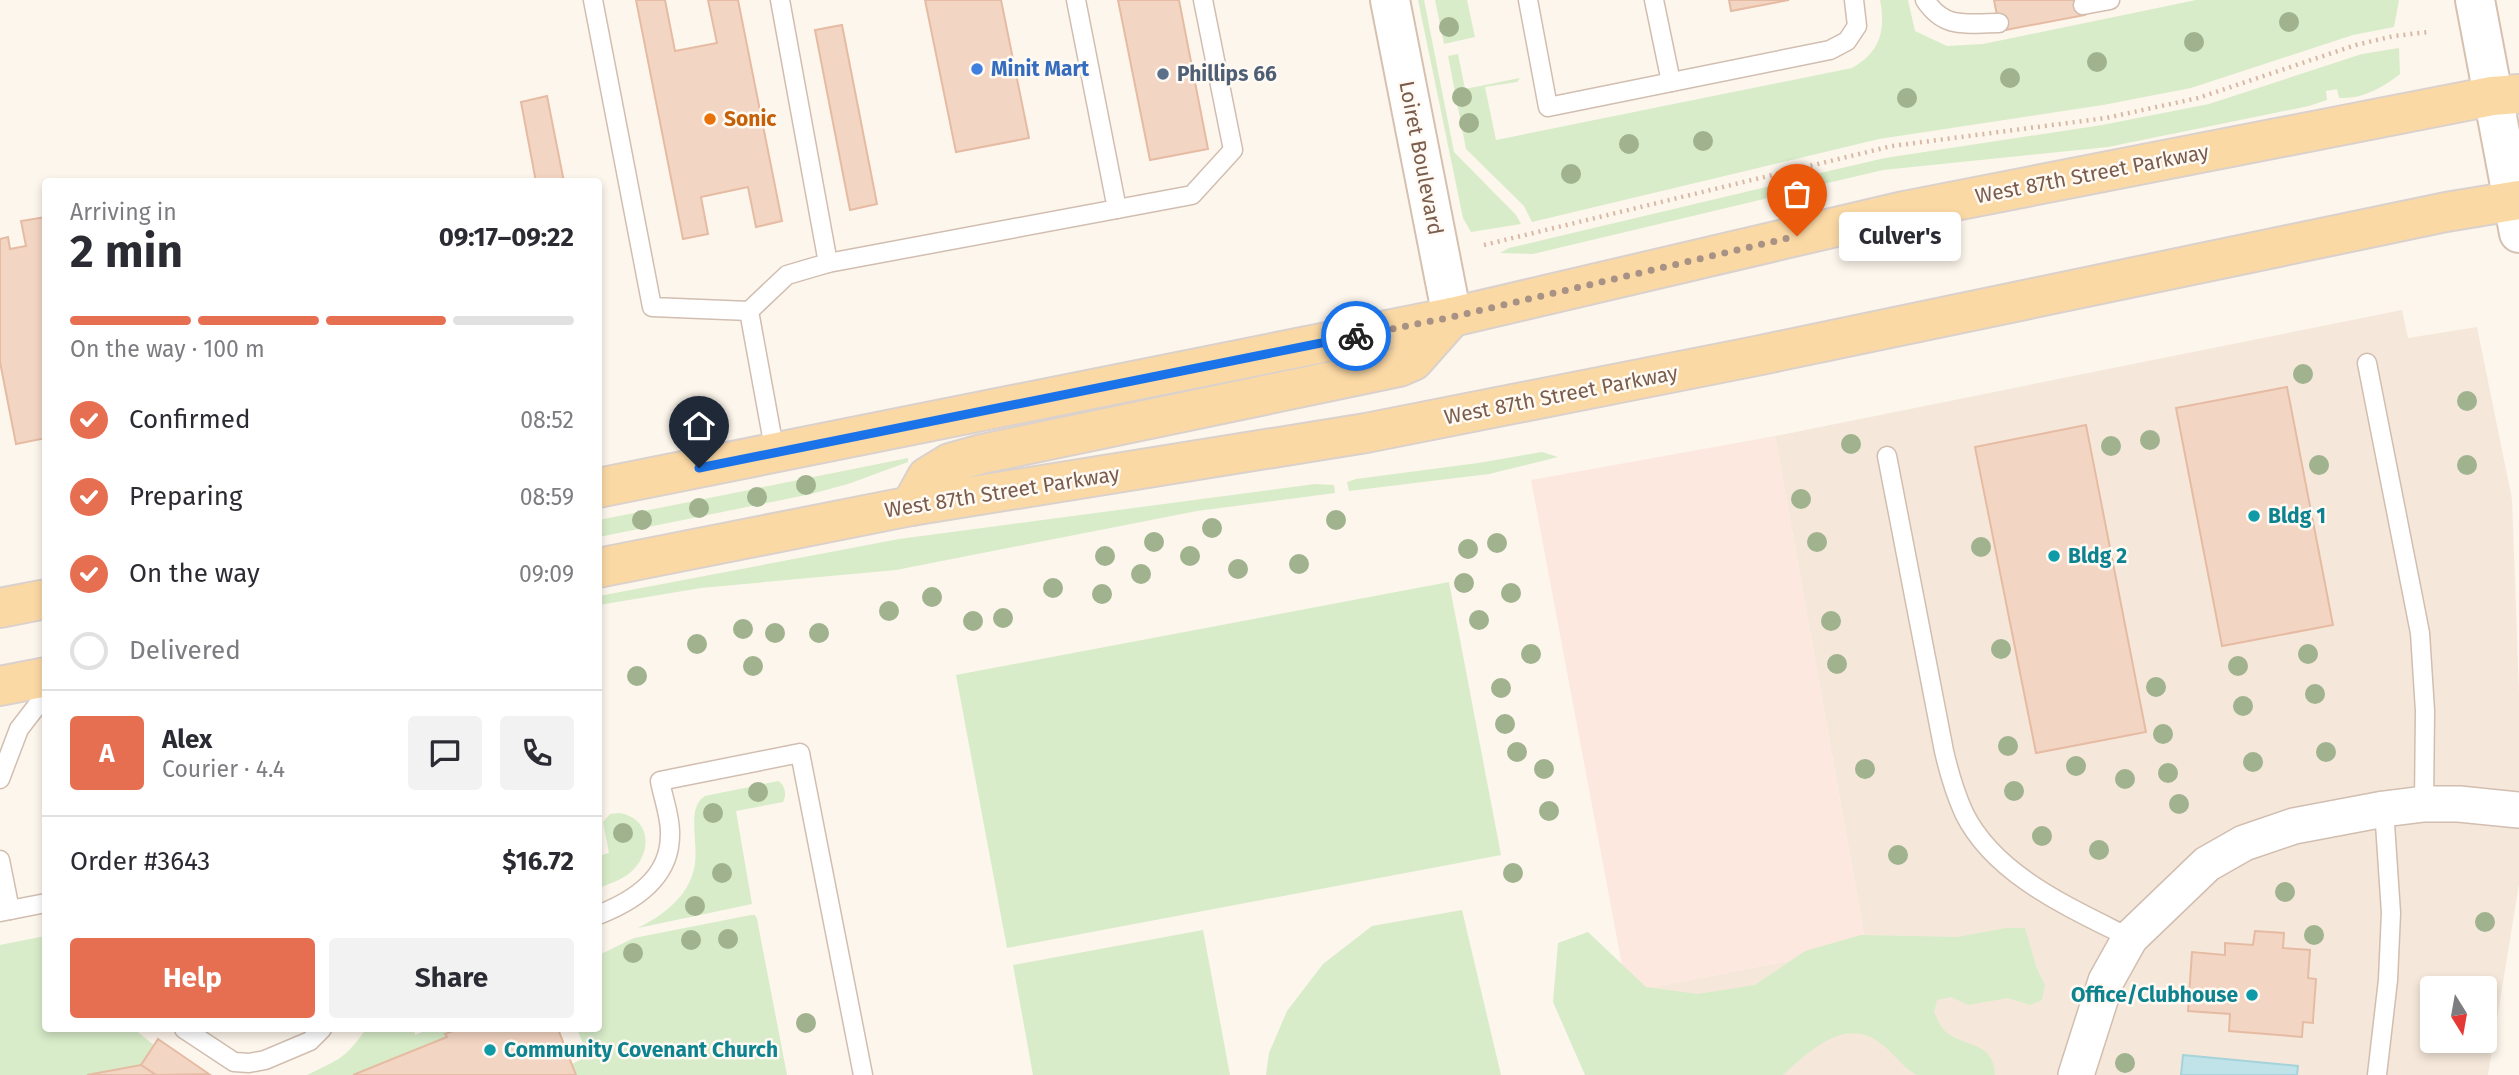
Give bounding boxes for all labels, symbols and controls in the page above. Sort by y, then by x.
place label: Minit Mart [991,56,1090,82]
marker: Minit Mart [969,61,985,77]
place label: Phillips 66 [1177,61,1277,87]
marker: Phillips 66 [1155,66,1171,82]
street label: Loiret Boulevard [1393,79,1449,237]
place label: Sonic [724,106,776,132]
marker: Sonic [702,111,718,127]
street label: West 87th Street Parkway [1973,138,2212,209]
pin [1767,164,1827,236]
icon: bag [1778,175,1816,213]
text: Arriving in [70,198,177,226]
callout: Culver's [1839,212,1962,260]
text: 09:17–09:22 [439,222,574,253]
text: Culver's [1859,222,1941,250]
text: 2 min [70,224,183,279]
courier [1321,301,1391,371]
icon: bike [1337,317,1375,355]
text: On the way · 100 m [70,335,265,363]
street label: West 87th Street Parkway [1442,359,1681,430]
pin [669,396,729,468]
icon: check [70,401,108,439]
text: Confirmed [129,404,250,435]
text: 08:52 [520,406,574,434]
icon: home [680,407,718,445]
street label: West 87th Street Parkway [883,460,1122,523]
icon: check [70,478,108,516]
text: Preparing [129,481,242,512]
text: 08:59 [520,483,574,511]
place label: Bldg 1 [2268,503,2326,529]
marker: Bldg 1 [2246,508,2262,524]
place label: Bldg 2 [2068,543,2127,569]
marker: Bldg 2 [2046,548,2062,564]
icon: check [70,555,108,593]
text: On the way [129,558,260,589]
text: 09:09 [519,560,574,588]
text: Delivered [129,635,241,666]
button: chat [408,716,482,790]
button: phone [500,716,574,790]
text: Alex [162,724,212,755]
text: A [99,738,115,769]
text: Courier · 4.4 [162,755,285,783]
text: Order #3643 [70,846,210,877]
text: $16.72 [502,846,574,877]
button: Help [70,938,315,1018]
button: Share [329,938,574,1018]
north arrow [2420,976,2497,1054]
map controls [2420,976,2497,1053]
place label: Office/Clubhouse [2071,982,2238,1008]
marker: Office/Clubhouse [2244,987,2260,1003]
place label: Community Covenant Church [504,1037,778,1063]
marker: Community Covenant Church [482,1042,498,1058]

